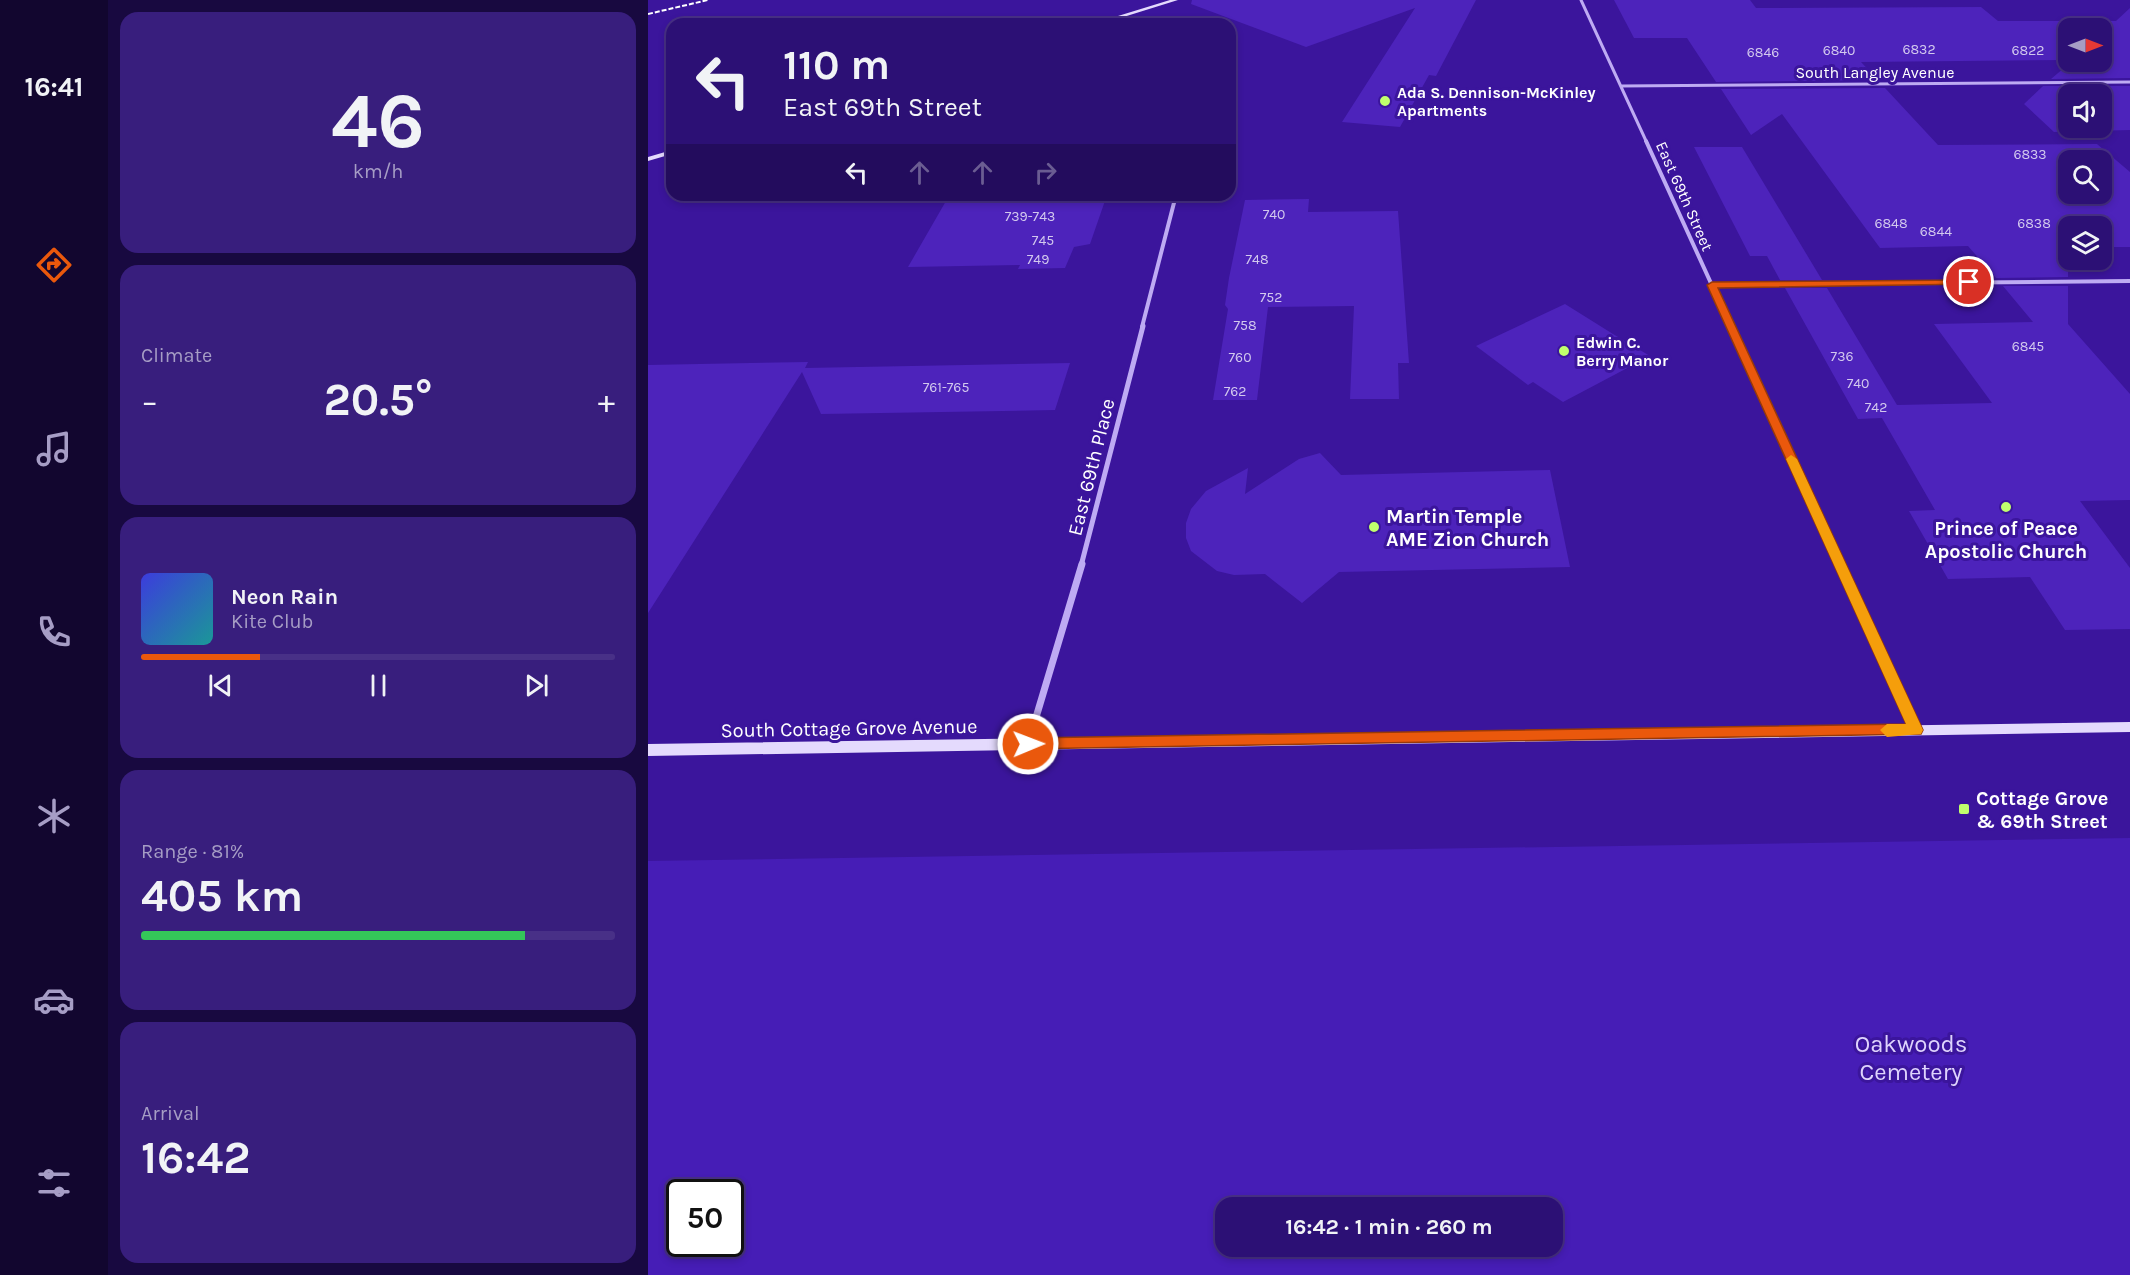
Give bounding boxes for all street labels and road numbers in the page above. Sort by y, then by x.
street label: South Langley Avenue [1795,63,1955,82]
street label: East 69th Street [1652,139,1717,254]
street label: East 69th Place [1063,396,1120,538]
street label: South Cottage Grove Avenue [720,715,978,742]

